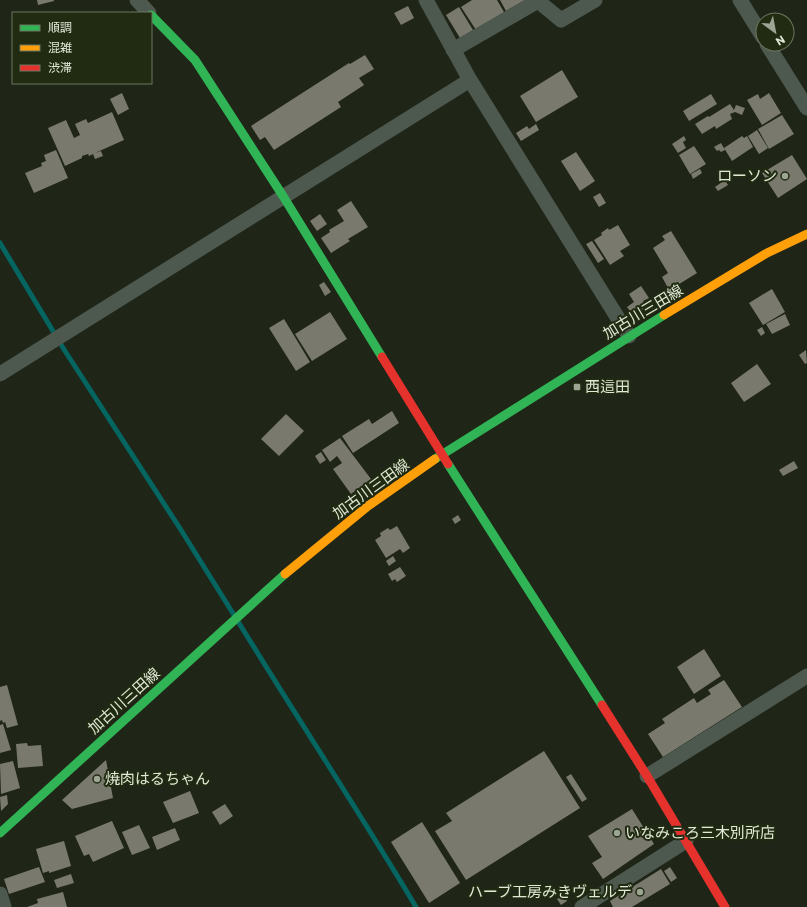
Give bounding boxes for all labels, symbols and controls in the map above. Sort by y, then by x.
legend [12,12,152,84]
north arrow [755,12,795,52]
text: 順調 [48,20,72,34]
text: N [774,33,788,49]
text: 混雑 [48,40,72,54]
text: 渋滞 [48,60,72,74]
place label: ローソン [717,166,777,184]
marker: ローソン [780,171,790,181]
street label: 加古川三田線 [599,280,686,342]
place label: 西這田 [585,377,630,395]
marker: 西這田 [572,382,582,392]
street label: 加古川三田線 [329,454,412,522]
street label: 加古川三田線 [84,663,163,737]
place label: 焼肉はるちゃん [105,769,210,787]
marker: 焼肉はるちゃん [92,774,102,784]
place label: いなみころ三木別所店 [625,823,775,841]
marker: いなみころ三木別所店 [612,828,622,838]
place label: ハーブ工房みきヴェルデ [468,882,632,900]
marker: ハーブ工房みきヴェルデ [635,887,645,897]

